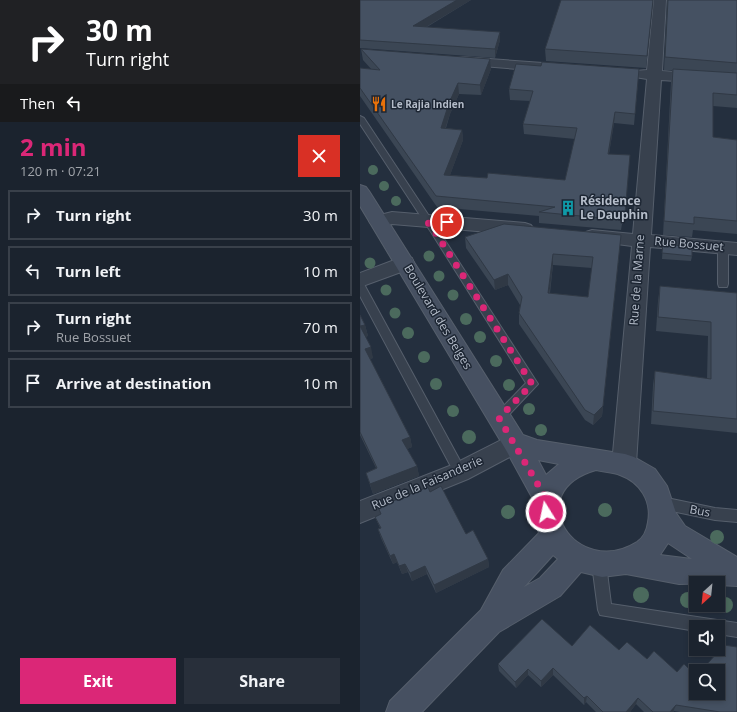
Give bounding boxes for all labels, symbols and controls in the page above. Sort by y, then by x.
text: 30 m [86,11,153,49]
icon: right [20,16,72,68]
text: Turn right [86,47,169,71]
icon: left [63,92,85,114]
text: Then [20,93,55,113]
restaurant icon: Le Rajia Indien [370,95,388,113]
place label: Le Rajia Indien [391,97,464,111]
text: 2 min [20,130,87,163]
button: close [298,135,340,177]
text: 120 m · 07:21 [20,162,101,180]
place label: Résidence Le Dauphin [580,192,648,223]
building icon: Résidence Le Dauphin [559,199,577,217]
icon: right [22,204,44,226]
text: Turn right [56,205,131,225]
text: 30 m [303,205,338,225]
pin [430,205,464,239]
icon: arrive [436,211,458,233]
street label: Rue Bossuet [654,232,724,255]
street label: Rue de la Marne [625,234,648,326]
icon: left [22,260,44,282]
text: Turn left [56,261,121,281]
text: 10 m [303,261,338,281]
street label: Boulevard des Belges [400,261,477,373]
text: Turn right [56,308,131,328]
icon: right [22,316,44,338]
text: 70 m [303,317,338,337]
text: Rue Bossuet [56,328,131,346]
icon: arrive [22,372,44,394]
text: Arrive at destination [56,373,211,393]
text: 10 m [303,373,338,393]
street label: Rue de la Faisanderie [369,451,485,514]
position arrow [525,491,567,533]
street label: Bus [688,500,712,521]
north arrow [689,576,725,612]
map controls [689,576,725,700]
button: sound [689,620,725,656]
button: Exit [20,658,176,704]
button: Share [184,658,340,704]
button: search [689,664,725,700]

